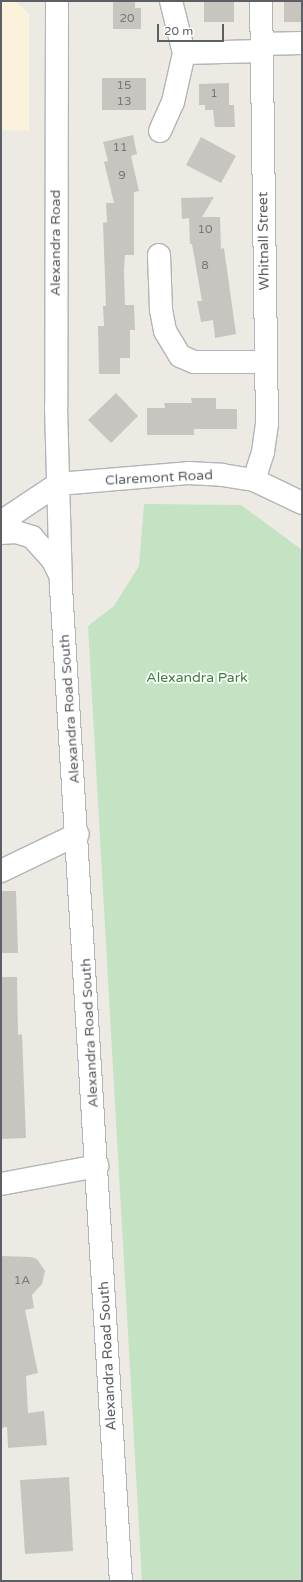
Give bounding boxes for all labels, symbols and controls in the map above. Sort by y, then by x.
house number: 20 [119,12,135,26]
scale bar [159,16,226,42]
text: 20 m [164,24,193,38]
house number: 15 [116,79,132,93]
house number: 1 [210,87,218,101]
house number: 13 [116,95,132,109]
house number: 11 [112,141,128,155]
house number: 9 [118,169,126,183]
street label: Alexandra Road [48,190,64,296]
street label: Whitnall Street [255,192,273,290]
house number: 10 [197,223,213,237]
house number: 8 [201,259,209,273]
street label: Claremont Road [105,467,213,489]
street label: Alexandra Road South [56,634,84,784]
park label: Alexandra Park [146,670,248,686]
street label: Alexandra Road South [78,958,102,1108]
house number: 1A [14,1274,30,1288]
street label: Alexandra Road South [96,1281,120,1431]

